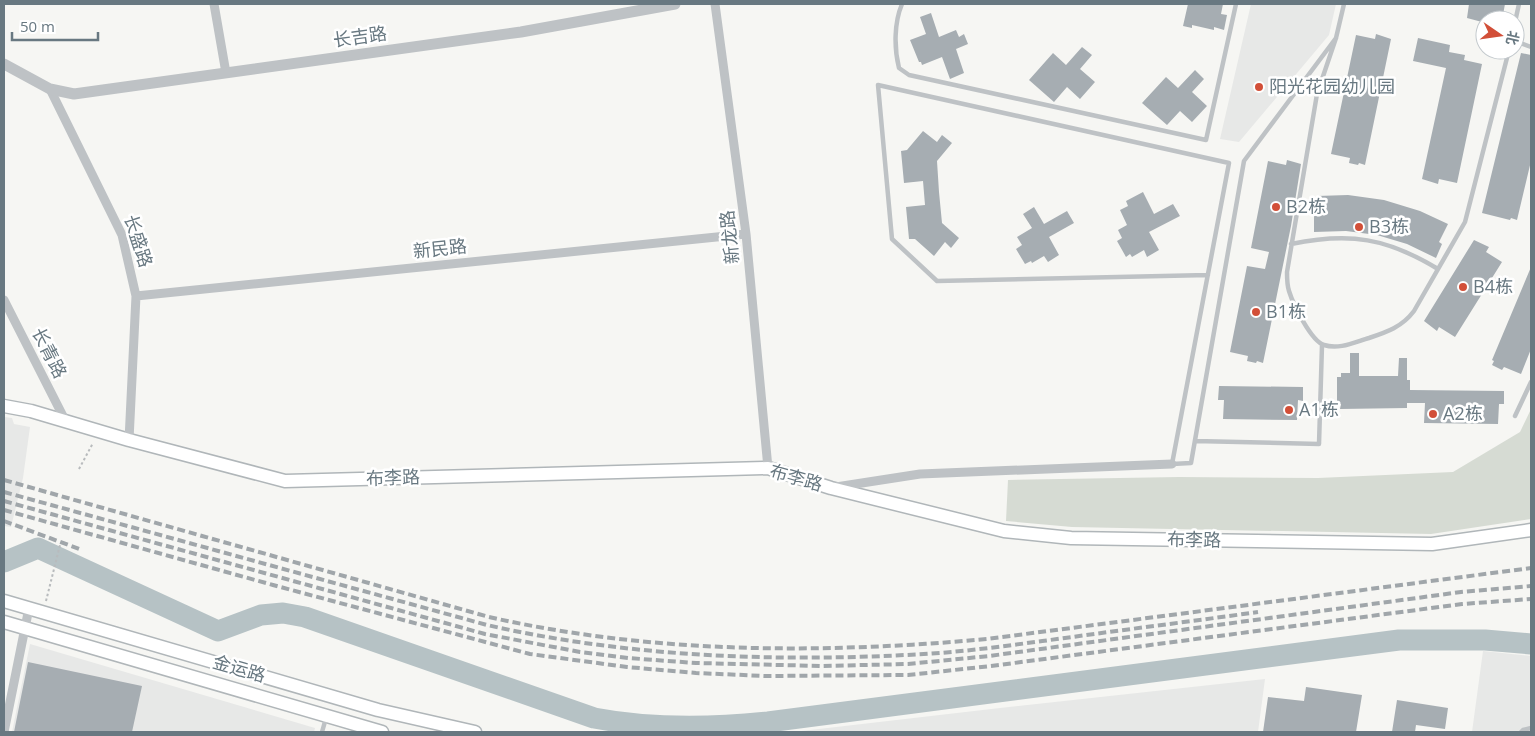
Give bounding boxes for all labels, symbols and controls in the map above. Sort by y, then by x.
scale bar [12,10,99,42]
north arrow [1475,10,1525,60]
text: 50 m [20,16,55,36]
street label: 长吉路 [331,20,388,52]
text: 北 [1502,29,1524,47]
place label: 阳光花园幼儿园 [1269,74,1395,98]
marker: 阳光花园幼儿园 [1253,81,1265,93]
place label: B2栋 [1286,194,1326,218]
marker: B2栋 [1270,201,1282,213]
street label: 新龙路 [714,209,744,265]
street label: 长盛路 [119,211,159,270]
place label: B3栋 [1369,214,1409,238]
marker: B3栋 [1353,221,1365,233]
street label: 新民路 [412,233,468,263]
place label: B4栋 [1473,274,1513,298]
marker: B4栋 [1457,281,1469,293]
place label: B1栋 [1266,299,1306,323]
marker: B1栋 [1250,306,1262,318]
street label: 长青路 [27,323,73,382]
place label: A1栋 [1299,397,1339,421]
place label: A2栋 [1443,401,1483,425]
marker: A1栋 [1283,404,1295,416]
marker: A2栋 [1427,408,1439,420]
street label: 布李路 [767,458,826,496]
street label: 布李路 [366,464,420,490]
street label: 布李路 [1167,527,1221,551]
street label: 金运路 [210,649,269,687]

